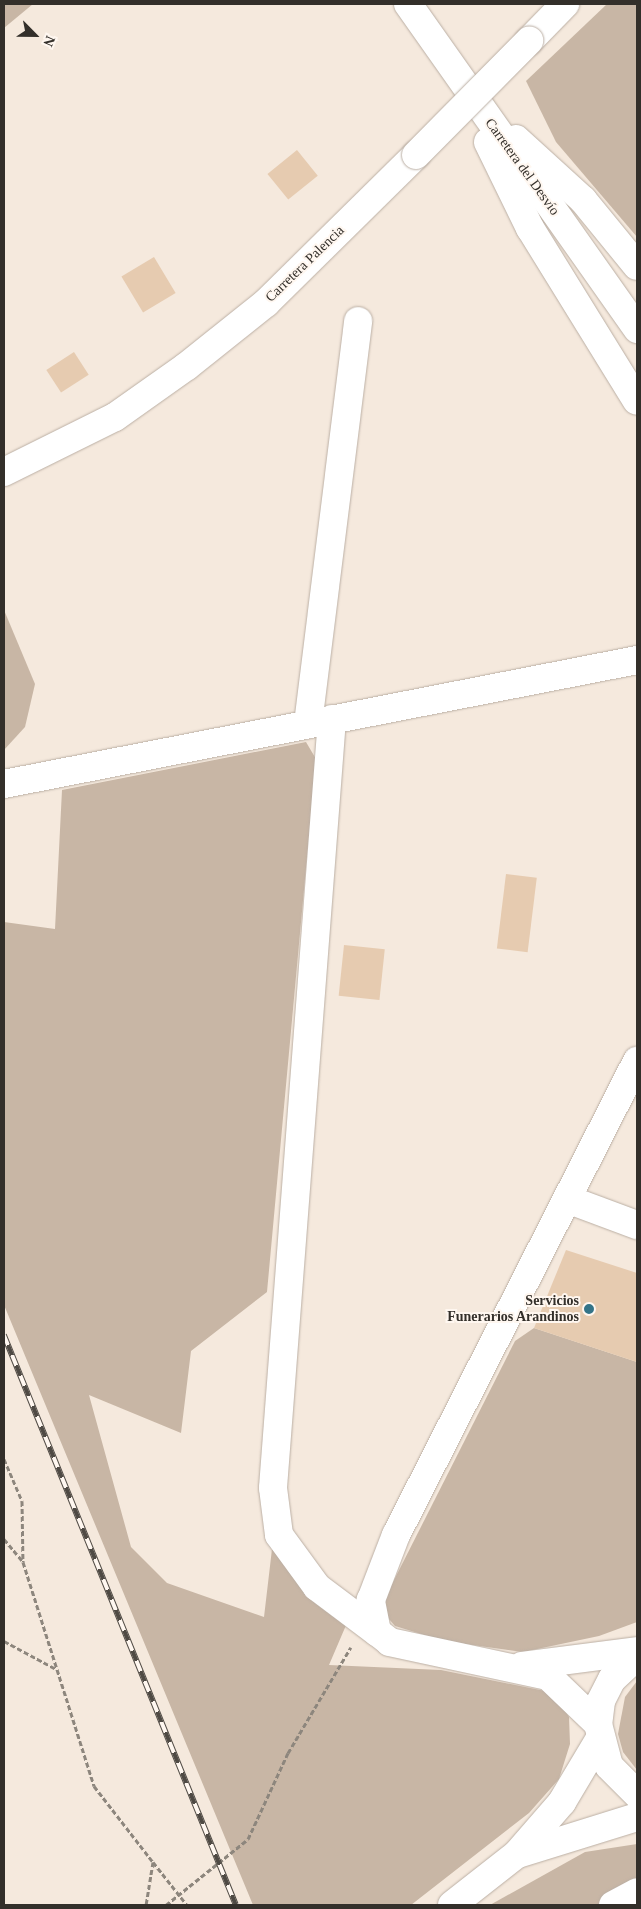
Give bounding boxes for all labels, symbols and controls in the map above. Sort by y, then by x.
north arrow [10,10,60,60]
text: N [40,33,58,49]
street label: Carretera del Desvío [481,115,563,219]
street label: Carretera Palencia [262,222,348,306]
place label: Servicios Funerarios Arandinos [446,1293,579,1325]
marker: Servicios Funerarios Arandinos [583,1303,595,1315]

